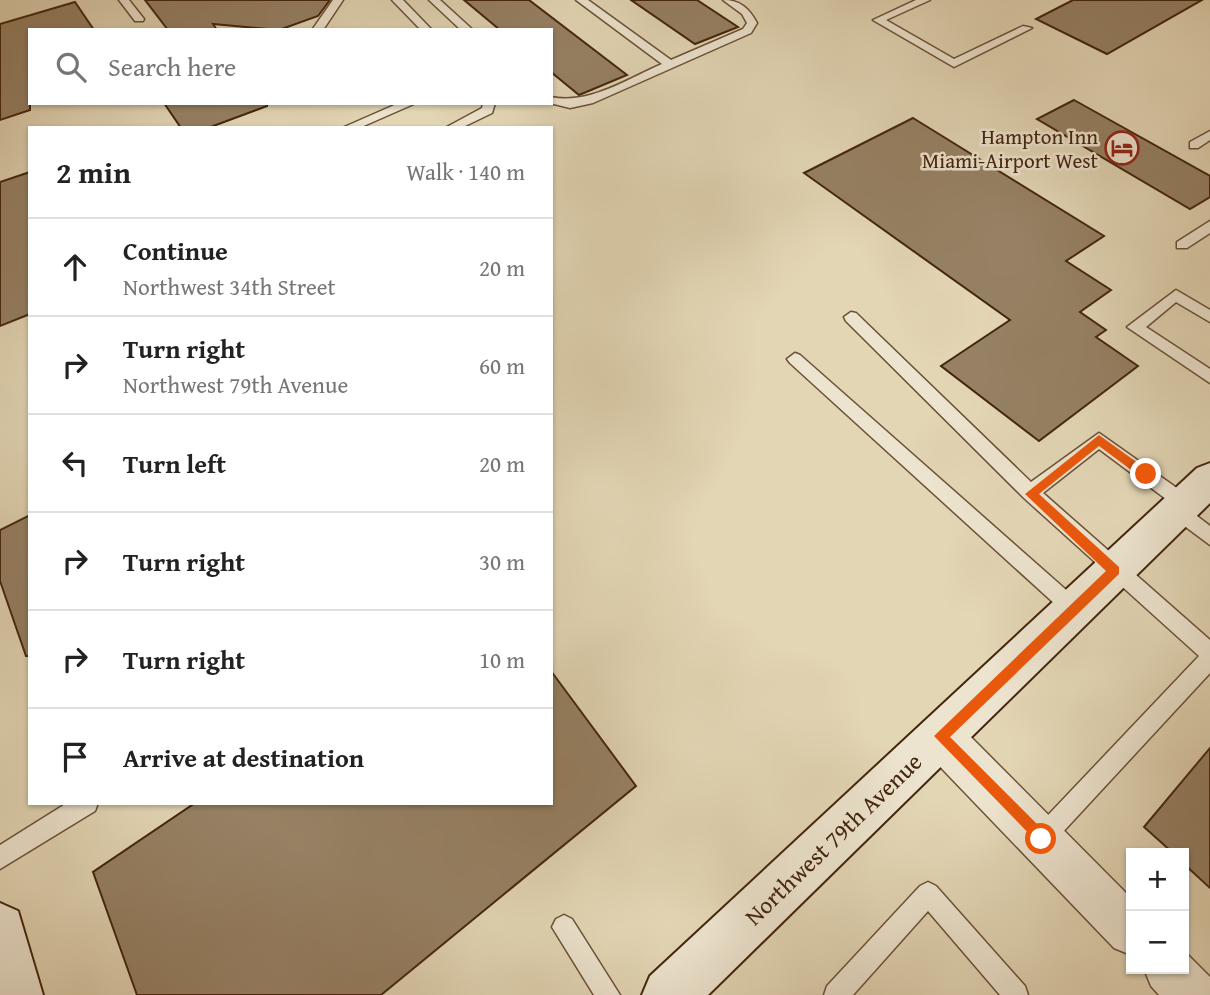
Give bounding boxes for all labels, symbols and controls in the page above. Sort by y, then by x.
search box [28,28,553,105]
text: Search here [108,47,236,86]
icon: search [52,48,90,86]
place label: Hampton Inn Miami-Airport West [922,121,1099,176]
hotel icon: Hampton Inn Miami-Airport West [1103,129,1141,167]
text: 2 min [56,150,131,194]
text: Walk · 140 m [406,155,525,188]
text: Continue [123,231,228,270]
icon: ahead [56,248,94,286]
text: 20 m [479,251,525,284]
text: Northwest 34th Street [123,270,336,303]
text: Turn right [123,329,245,368]
icon: right [56,346,94,384]
text: 60 m [479,349,525,382]
text: Northwest 79th Avenue [123,368,348,401]
icon: left [56,444,94,482]
text: Turn left [123,444,226,483]
text: 20 m [479,447,525,480]
route end [1130,458,1161,489]
icon: right [56,542,94,580]
text: Turn right [123,542,245,581]
text: 30 m [479,545,525,578]
icon: right [56,640,94,678]
text: Turn right [123,640,245,679]
text: 10 m [479,643,525,676]
icon: arrive [56,738,94,776]
text: Arrive at destination [123,738,364,777]
street label: Northwest 79th Avenue [736,745,930,933]
route start [1025,823,1056,854]
map controls [1126,848,1189,974]
button: + [1126,848,1189,911]
button: − [1126,911,1189,974]

